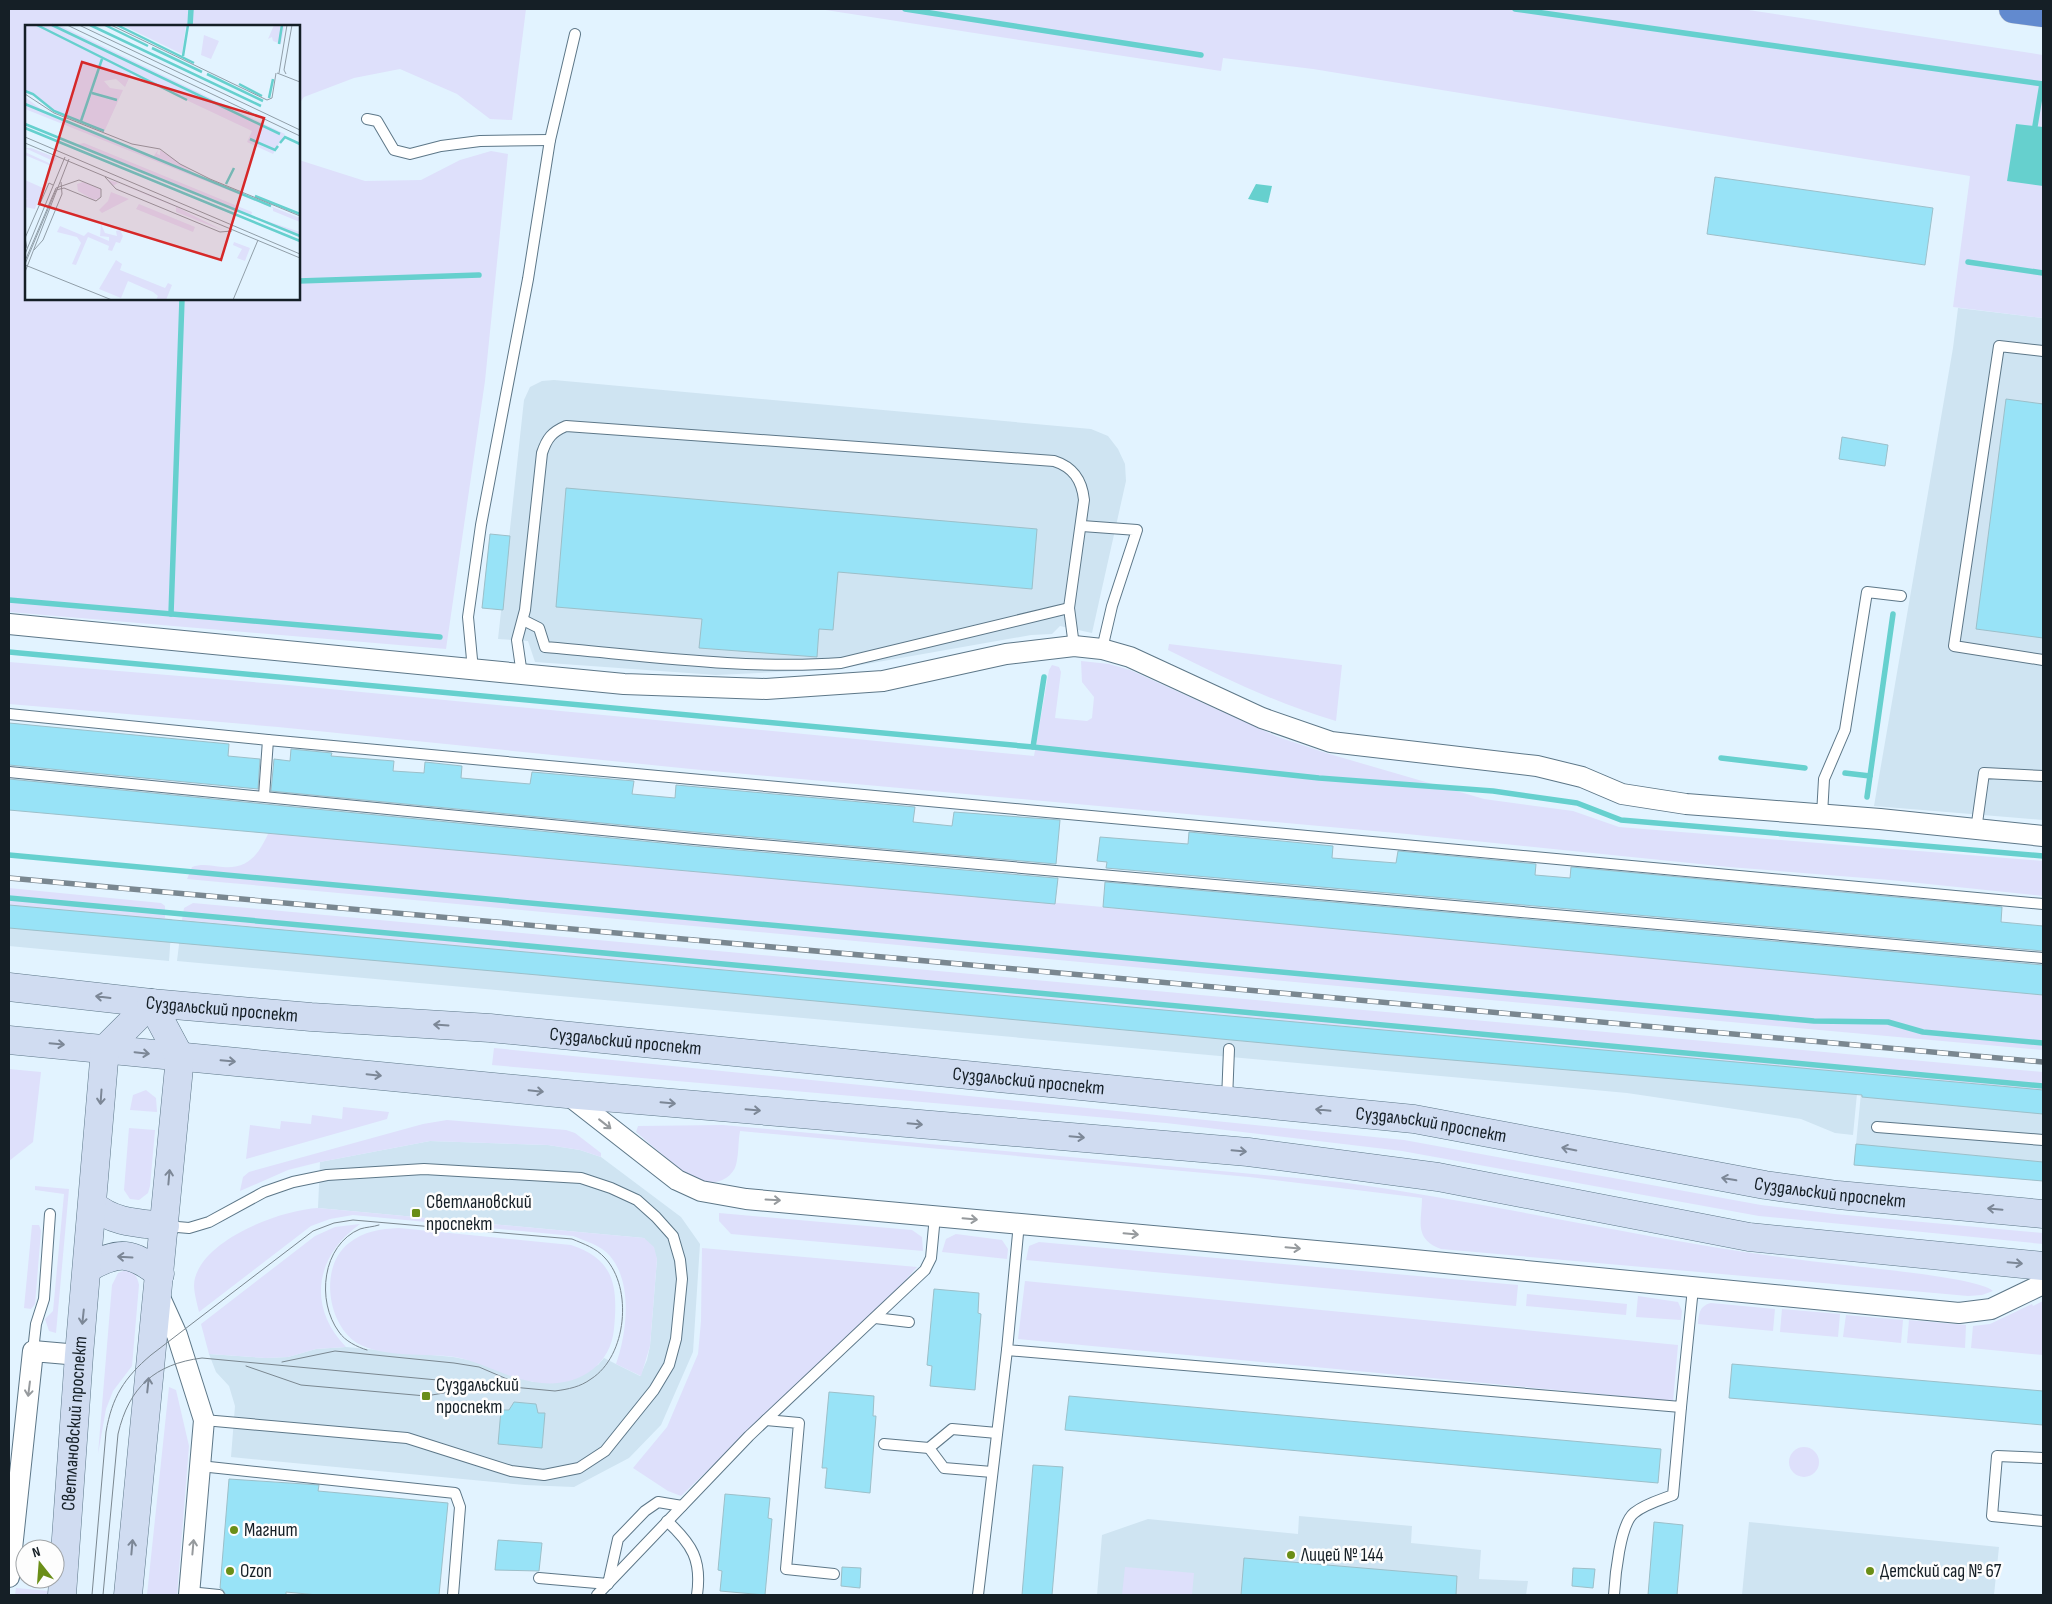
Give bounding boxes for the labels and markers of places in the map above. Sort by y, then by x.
place label: Светлановский проспект [426,1191,532,1236]
marker: Светлановский проспект [410,1207,422,1219]
place label: Суздальский проспект [436,1374,519,1419]
marker: Суздальский проспект [420,1390,432,1402]
place label: Магнит [244,1519,298,1542]
marker: Магнит [228,1524,240,1536]
place label: Лицей № 144 [1300,1544,1383,1567]
marker: Лицей № 144 [1285,1549,1297,1561]
place label: Ozon [240,1560,272,1583]
place label: Детский сад № 67 [1880,1560,2002,1583]
marker: Ozon [224,1565,236,1577]
marker: Детский сад № 67 [1864,1565,1876,1577]

